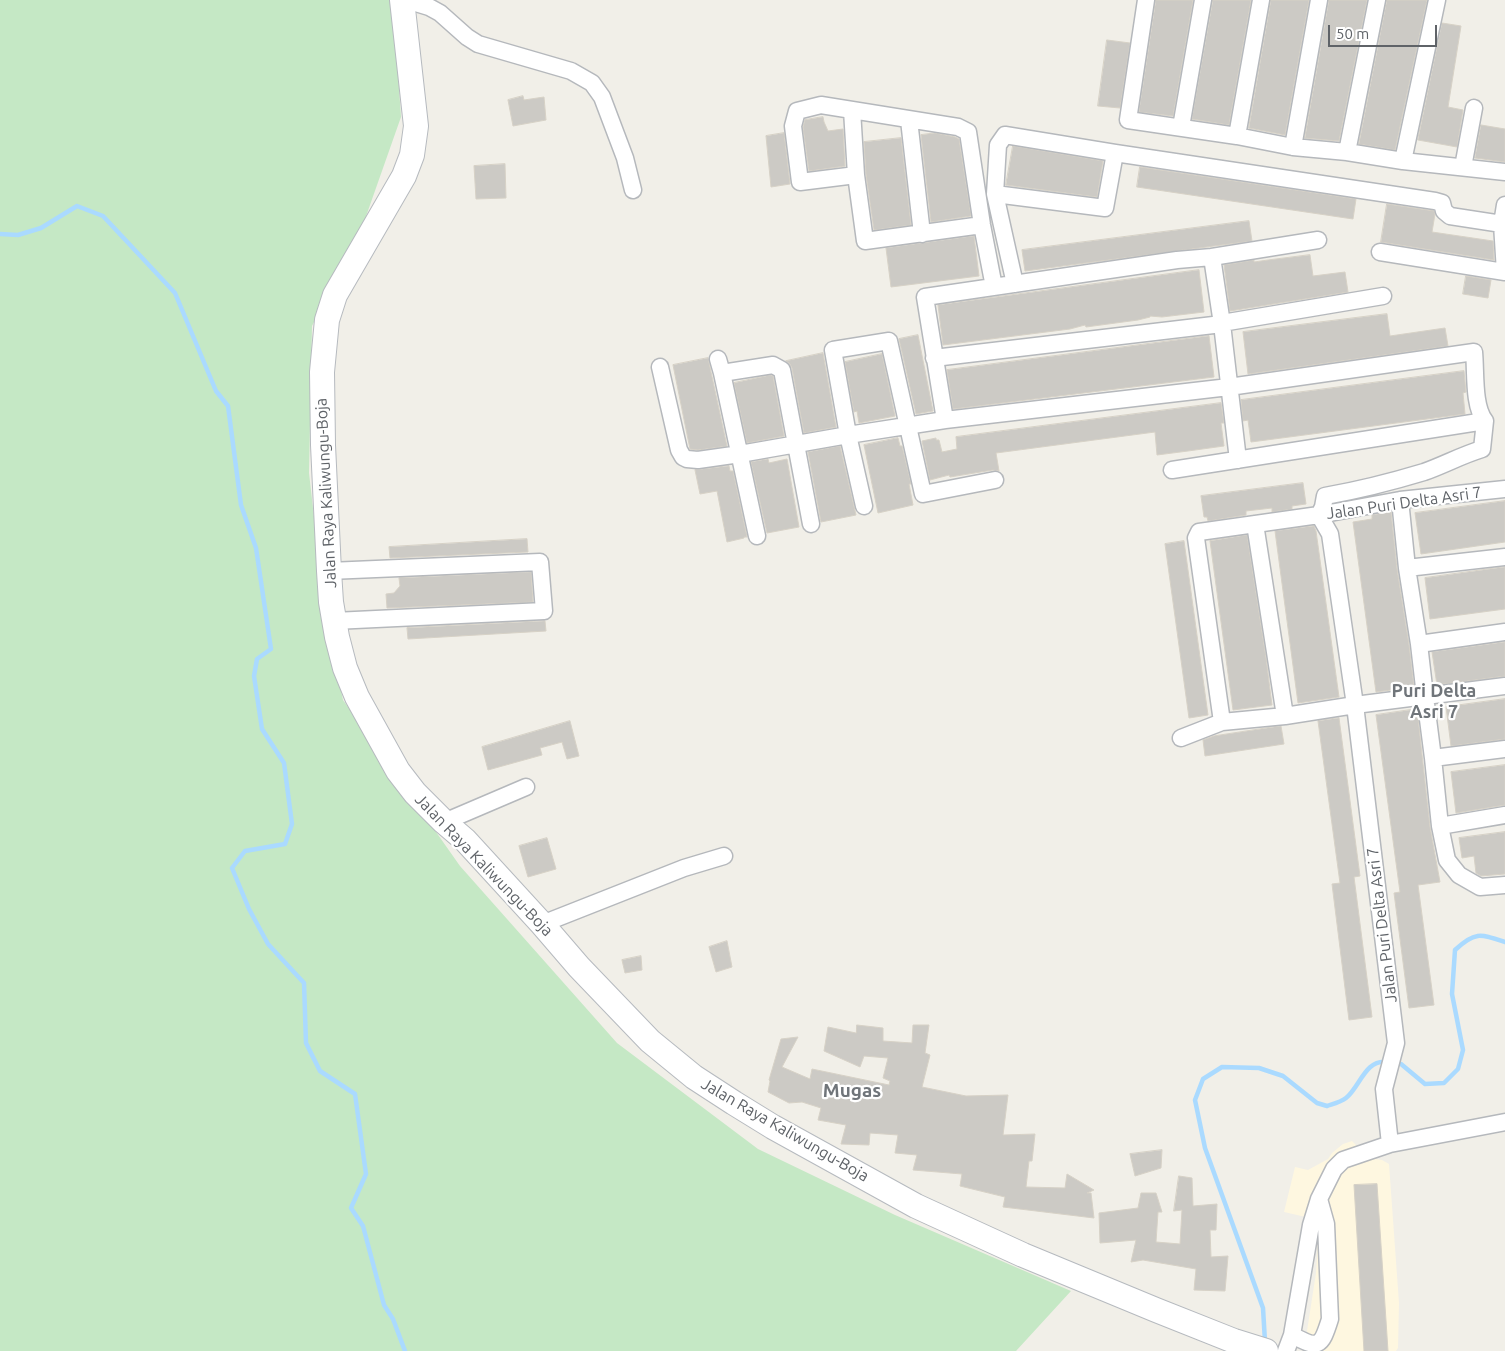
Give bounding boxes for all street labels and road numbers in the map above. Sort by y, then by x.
street label: Jalan Raya Kaliwungu-Boja [311,397,341,589]
street label: Jalan Puri Delta Asri 7 [1325,483,1483,523]
street label: Jalan Raya Kaliwungu-Boja [411,790,557,940]
street label: Jalan Puri Delta Asri 7 [1363,846,1401,1004]
street label: Jalan Raya Kaliwungu-Boja [698,1074,872,1186]

